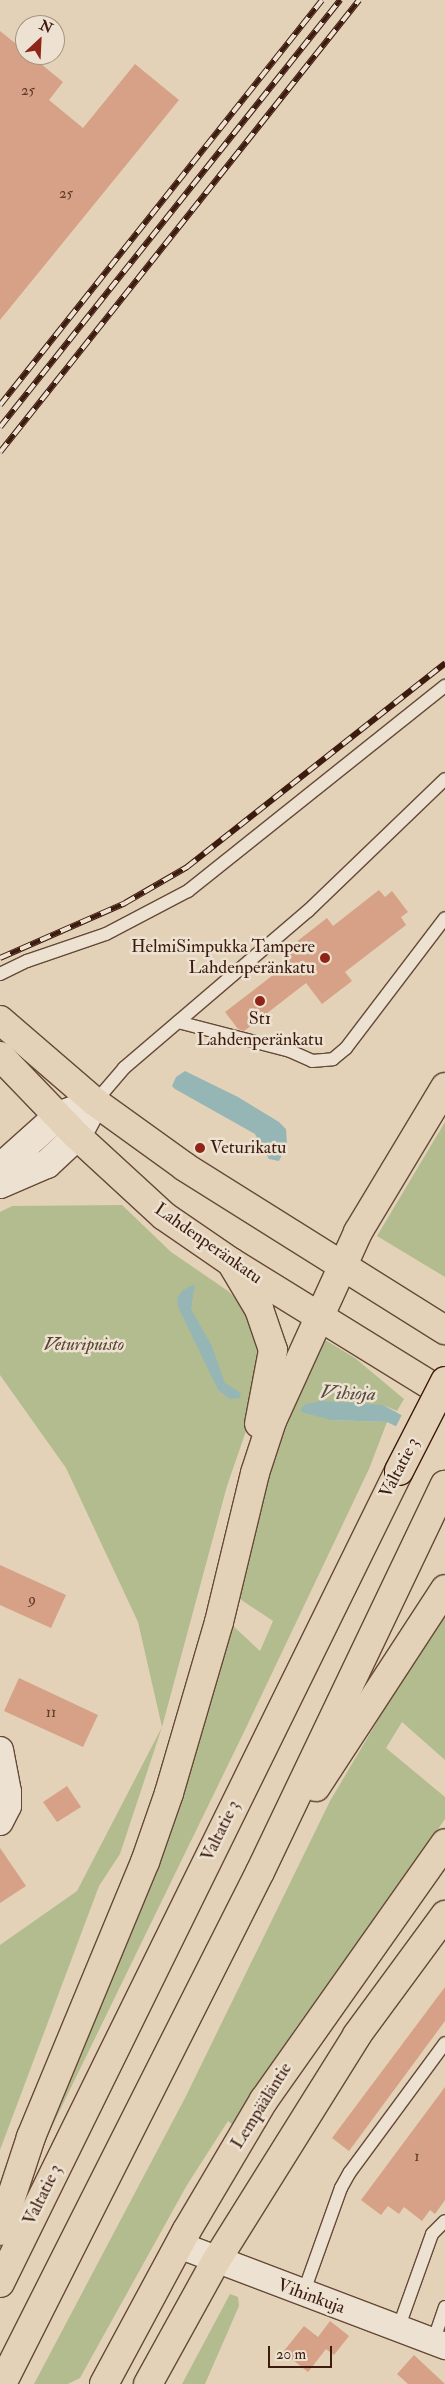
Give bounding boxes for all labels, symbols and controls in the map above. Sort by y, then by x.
north arrow [15,15,65,65]
text: N [37,17,55,37]
house number: 25 [21,82,35,100]
house number: 25 [59,185,73,203]
place label: HelmiSimpukka Tampere Lahdenperänkatu [131,937,315,980]
marker: HelmiSimpukka Tampere Lahdenperänkatu [319,952,331,964]
marker: St1 Lahdenperänkatu [254,995,266,1007]
place label: St1 Lahdenperänkatu [197,1009,323,1052]
place label: Veturikatu [210,1137,286,1159]
marker: Veturikatu [194,1142,206,1154]
street label: Lahdenperänkatu [150,1199,266,1289]
park label: Veturipuisto [44,1334,124,1356]
water label: Vihioja [320,1382,376,1406]
street label: Valtatie 3 [376,1434,424,1502]
house number: 9 [28,1591,36,1609]
house number: 11 [46,1704,56,1722]
street label: Valtatie 3 [197,1797,245,1865]
street label: Lempääläntie [227,2059,297,2153]
house number: 1 [414,2148,420,2166]
street label: Valtatie 3 [19,2161,67,2229]
street label: Vihinkuja [274,2275,348,2319]
scale bar [270,2336,334,2368]
text: 20 m [276,2345,306,2364]

